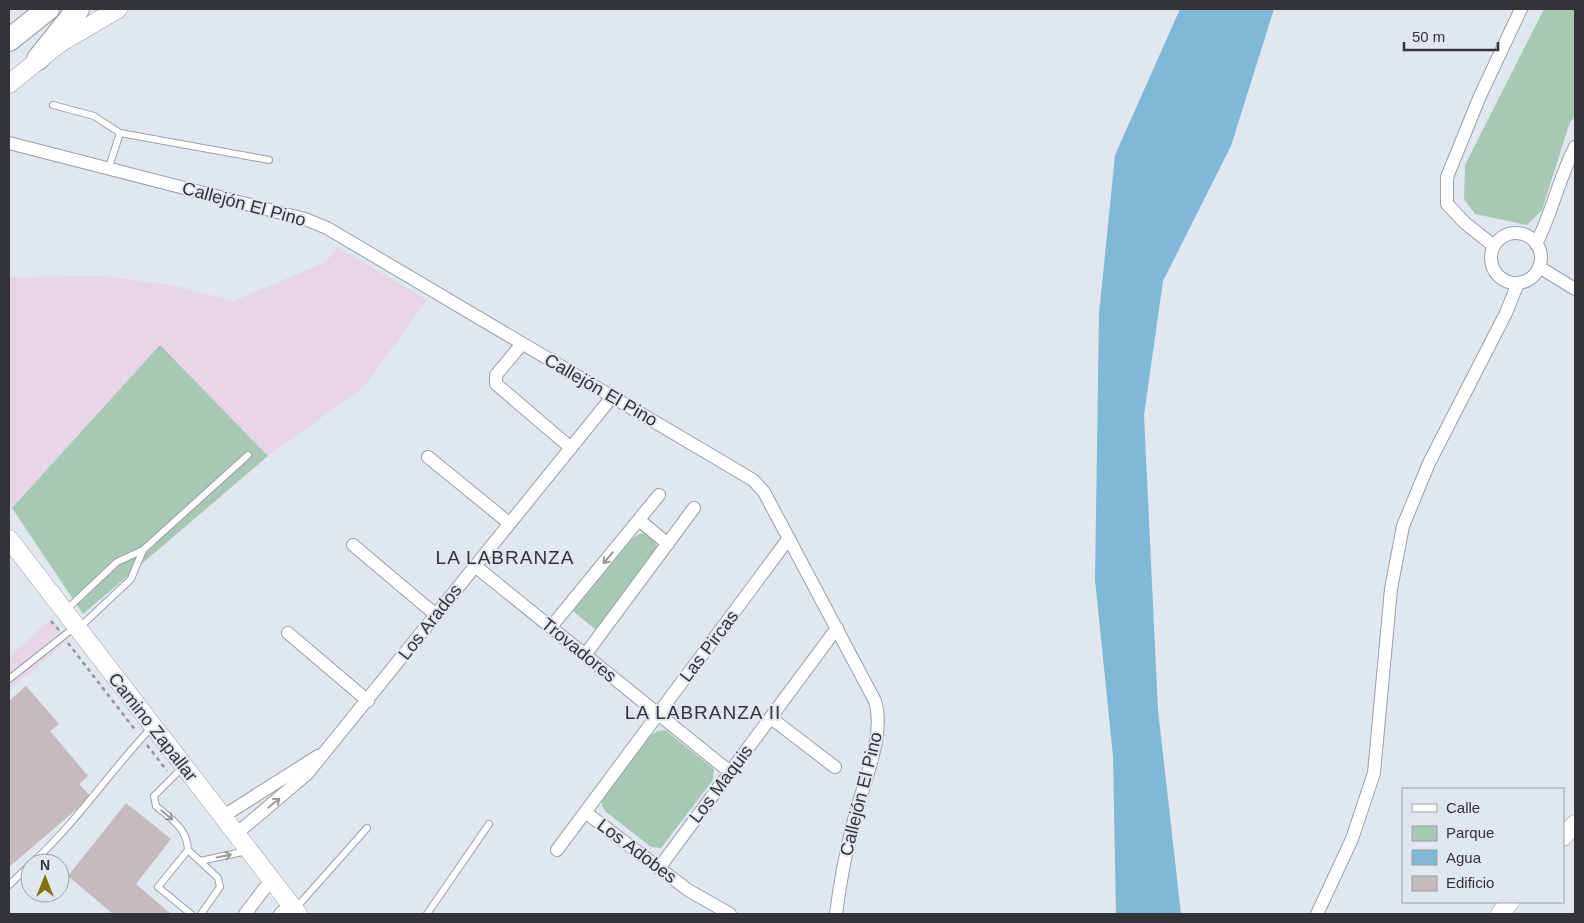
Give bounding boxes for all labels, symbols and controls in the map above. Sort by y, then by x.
scale bar [1404,20,1498,52]
text: 50 m [1412,28,1445,45]
street label: Callejón El Pino [180,178,308,230]
street label: Callejón El Pino [541,350,661,430]
district label: LA LABRANZA [436,547,574,568]
one-way arrow [602,551,613,564]
street label: Los Arados [394,580,466,664]
street label: Las Pircas [676,606,742,686]
street label: Trovadores [538,614,620,686]
street label: Camino Zapallar [104,669,202,785]
district label: LA LABRANZA II [625,702,781,723]
street label: Callejón El Pino [836,730,886,858]
street label: Los Maquis [685,741,757,827]
legend [1402,788,1564,903]
one-way arrow [267,798,280,809]
text: Calle [1446,799,1480,816]
one-way arrow [160,809,173,821]
street label: Los Adobes [593,815,681,887]
text: Parque [1446,824,1494,841]
text: Agua [1446,849,1482,866]
one-way arrow [216,851,232,860]
north arrow [20,853,70,903]
text: N [40,857,50,873]
text: Edificio [1446,874,1494,891]

